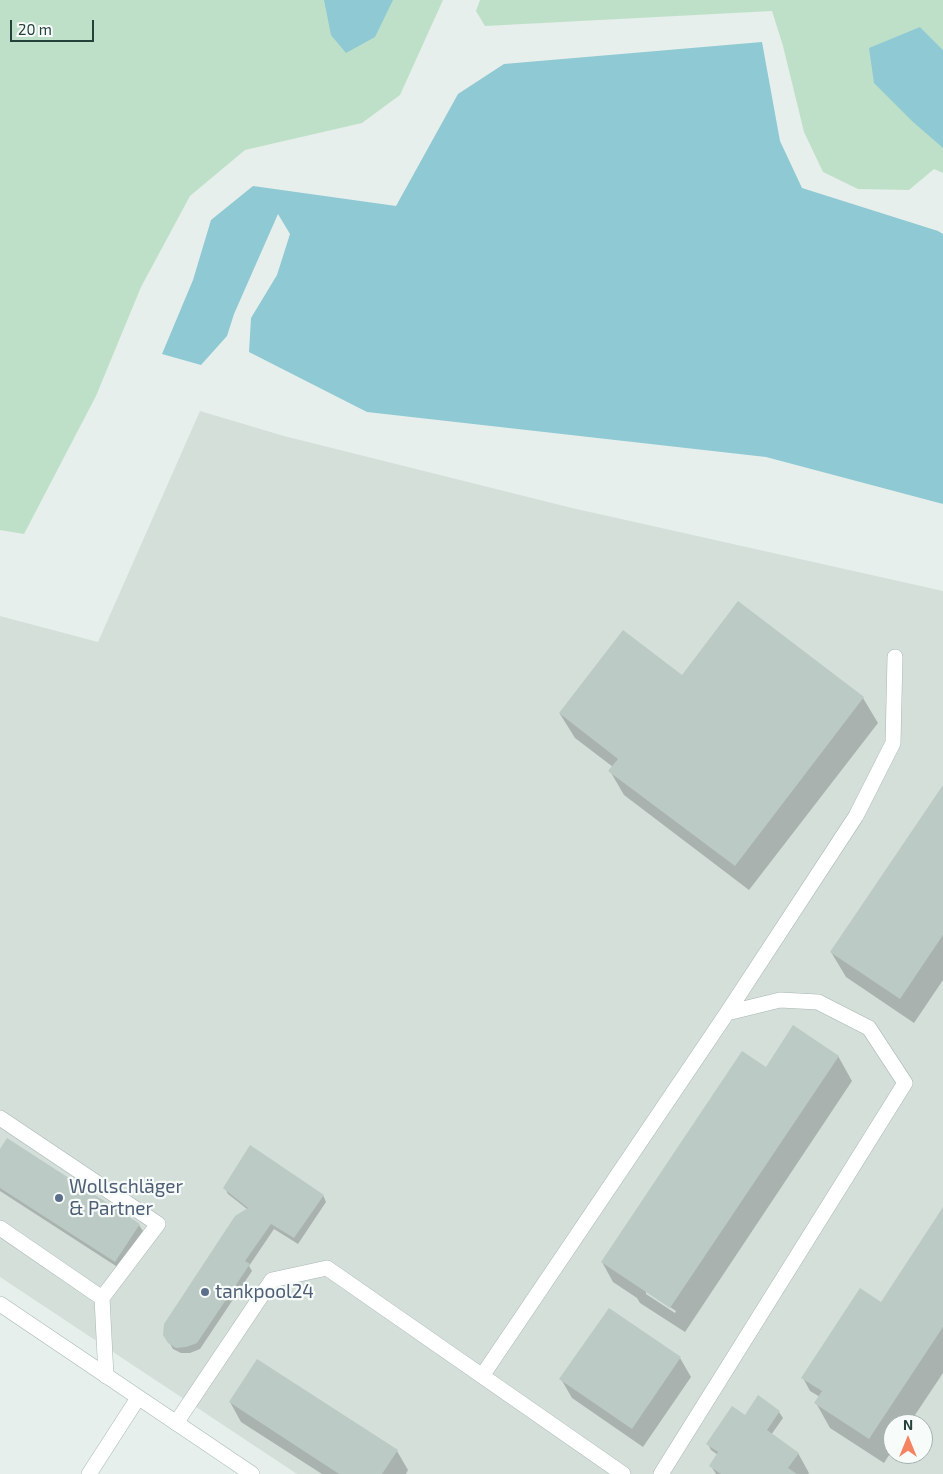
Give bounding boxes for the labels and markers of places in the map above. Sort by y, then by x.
place label: Wollschläger & Partner [69,1176,183,1220]
marker: Wollschläger & Partner [53,1192,65,1204]
place label: tankpool24 [215,1281,314,1303]
marker: tankpool24 [199,1286,211,1298]

